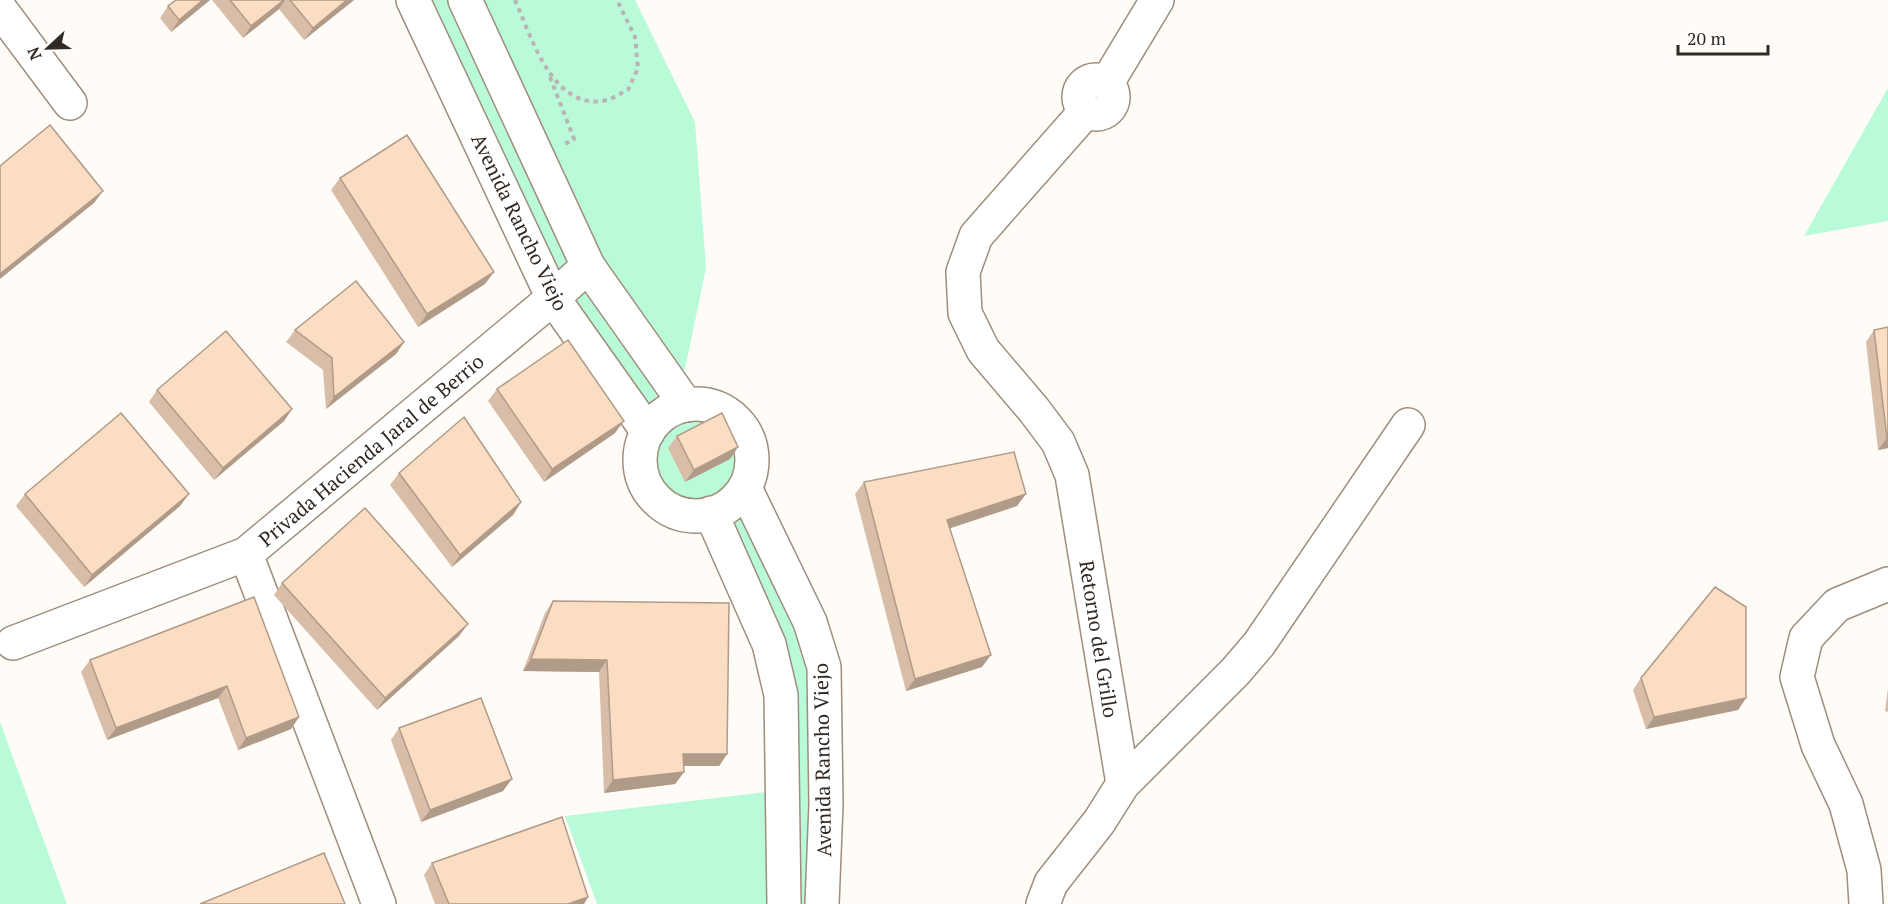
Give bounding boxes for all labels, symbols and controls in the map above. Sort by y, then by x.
north arrow [18,18,78,78]
scale bar [1678,18,1768,56]
text: 20 m [1687,26,1727,50]
text: N [22,44,47,63]
street label: Avenida Rancho Viejo [465,129,575,315]
street label: Privada Hacienda Jaral de Berrio [253,348,489,552]
street label: Retorno del Grillo [1073,558,1125,720]
street label: Avenida Rancho Viejo [807,663,837,857]

